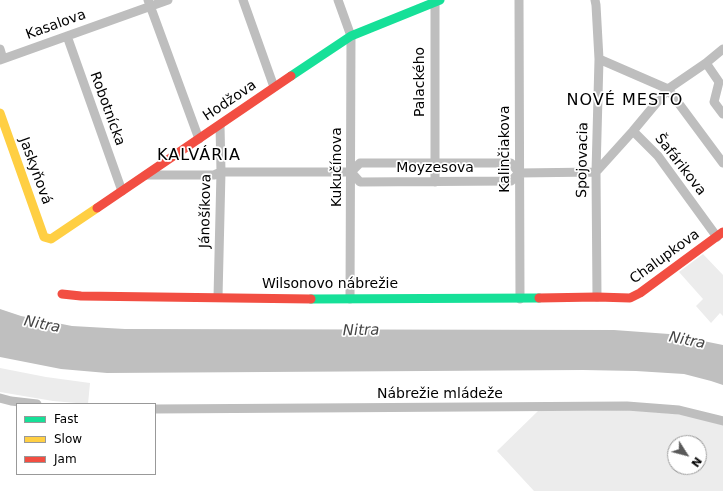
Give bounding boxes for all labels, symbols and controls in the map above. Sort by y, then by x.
street label: Kasalova [24,6,88,44]
street label: Palackého [412,47,428,117]
street label: Robotnícka [86,70,128,148]
street label: Hodžova [200,77,260,125]
district label: NOVÉ MESTO [567,91,683,111]
street label: Kalinčiakova [497,105,513,193]
street label: Spojovacia [574,122,592,198]
street label: Kukučínova [329,127,345,207]
street label: Šafárikova [651,131,709,199]
street label: Jaskyňová [15,135,55,207]
district label: KALVÁRIA [157,146,241,166]
street label: Moyzesova [396,160,474,176]
street label: Jánošíkova [197,174,215,248]
street label: Chalupkova [627,226,703,288]
street label: Wilsonovo nábrežie [262,276,398,292]
water label: Nitra [22,313,62,337]
water label: Nitra [343,322,379,340]
water label: Nitra [667,329,707,353]
street label: Nábrežie mládeže [377,386,503,402]
legend [16,403,156,475]
text: Fast [54,412,78,426]
text: Slow [54,432,82,446]
north arrow [667,435,707,475]
text: Jam [54,452,77,466]
text: N [688,454,704,469]

